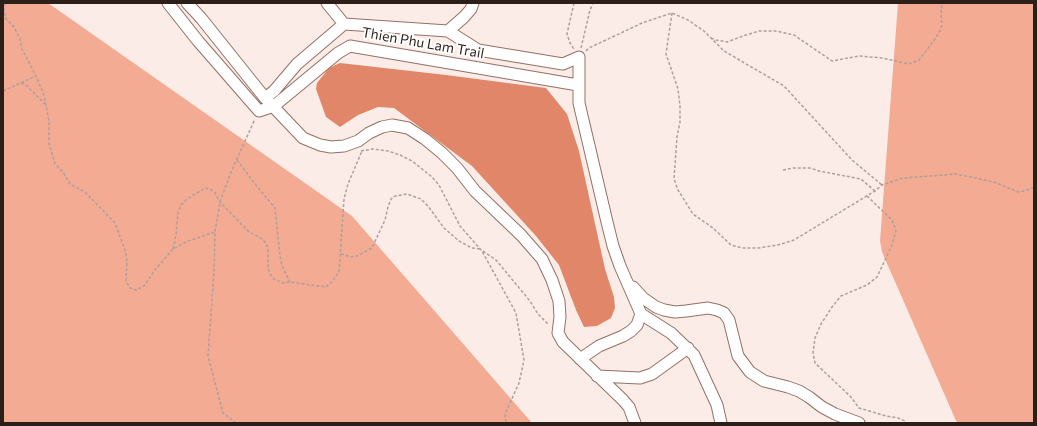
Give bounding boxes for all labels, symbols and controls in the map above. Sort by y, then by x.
street label: Thien Phu Lam Trail [361,24,485,62]

